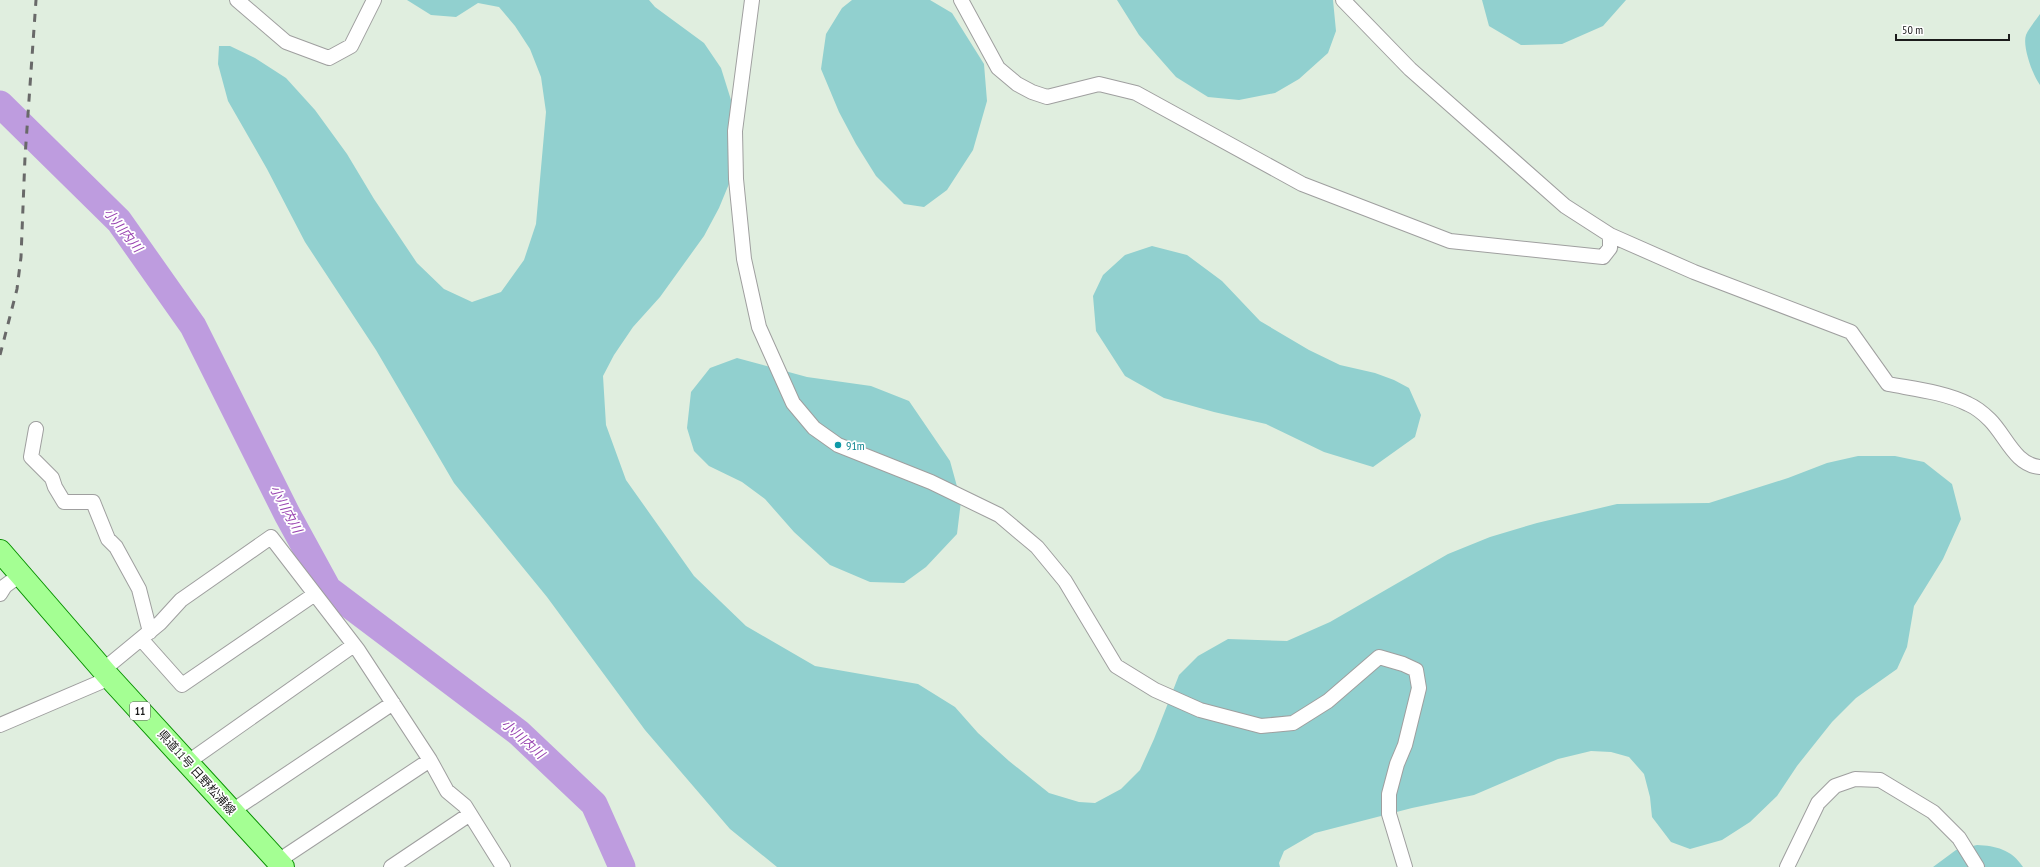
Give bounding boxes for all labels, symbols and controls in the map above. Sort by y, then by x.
scale bar [1896,16,2009,42]
text: 50 m [1902,22,1923,37]
water label: 小川内川 [100,204,147,257]
place label: 91m [846,438,865,453]
marker: 91m [833,440,843,450]
water label: 小川内川 [266,482,307,538]
road number: 11 [130,702,150,720]
water label: 小川内川 [498,716,550,764]
street label: 県道11号 日野松浦線 [155,726,239,818]

